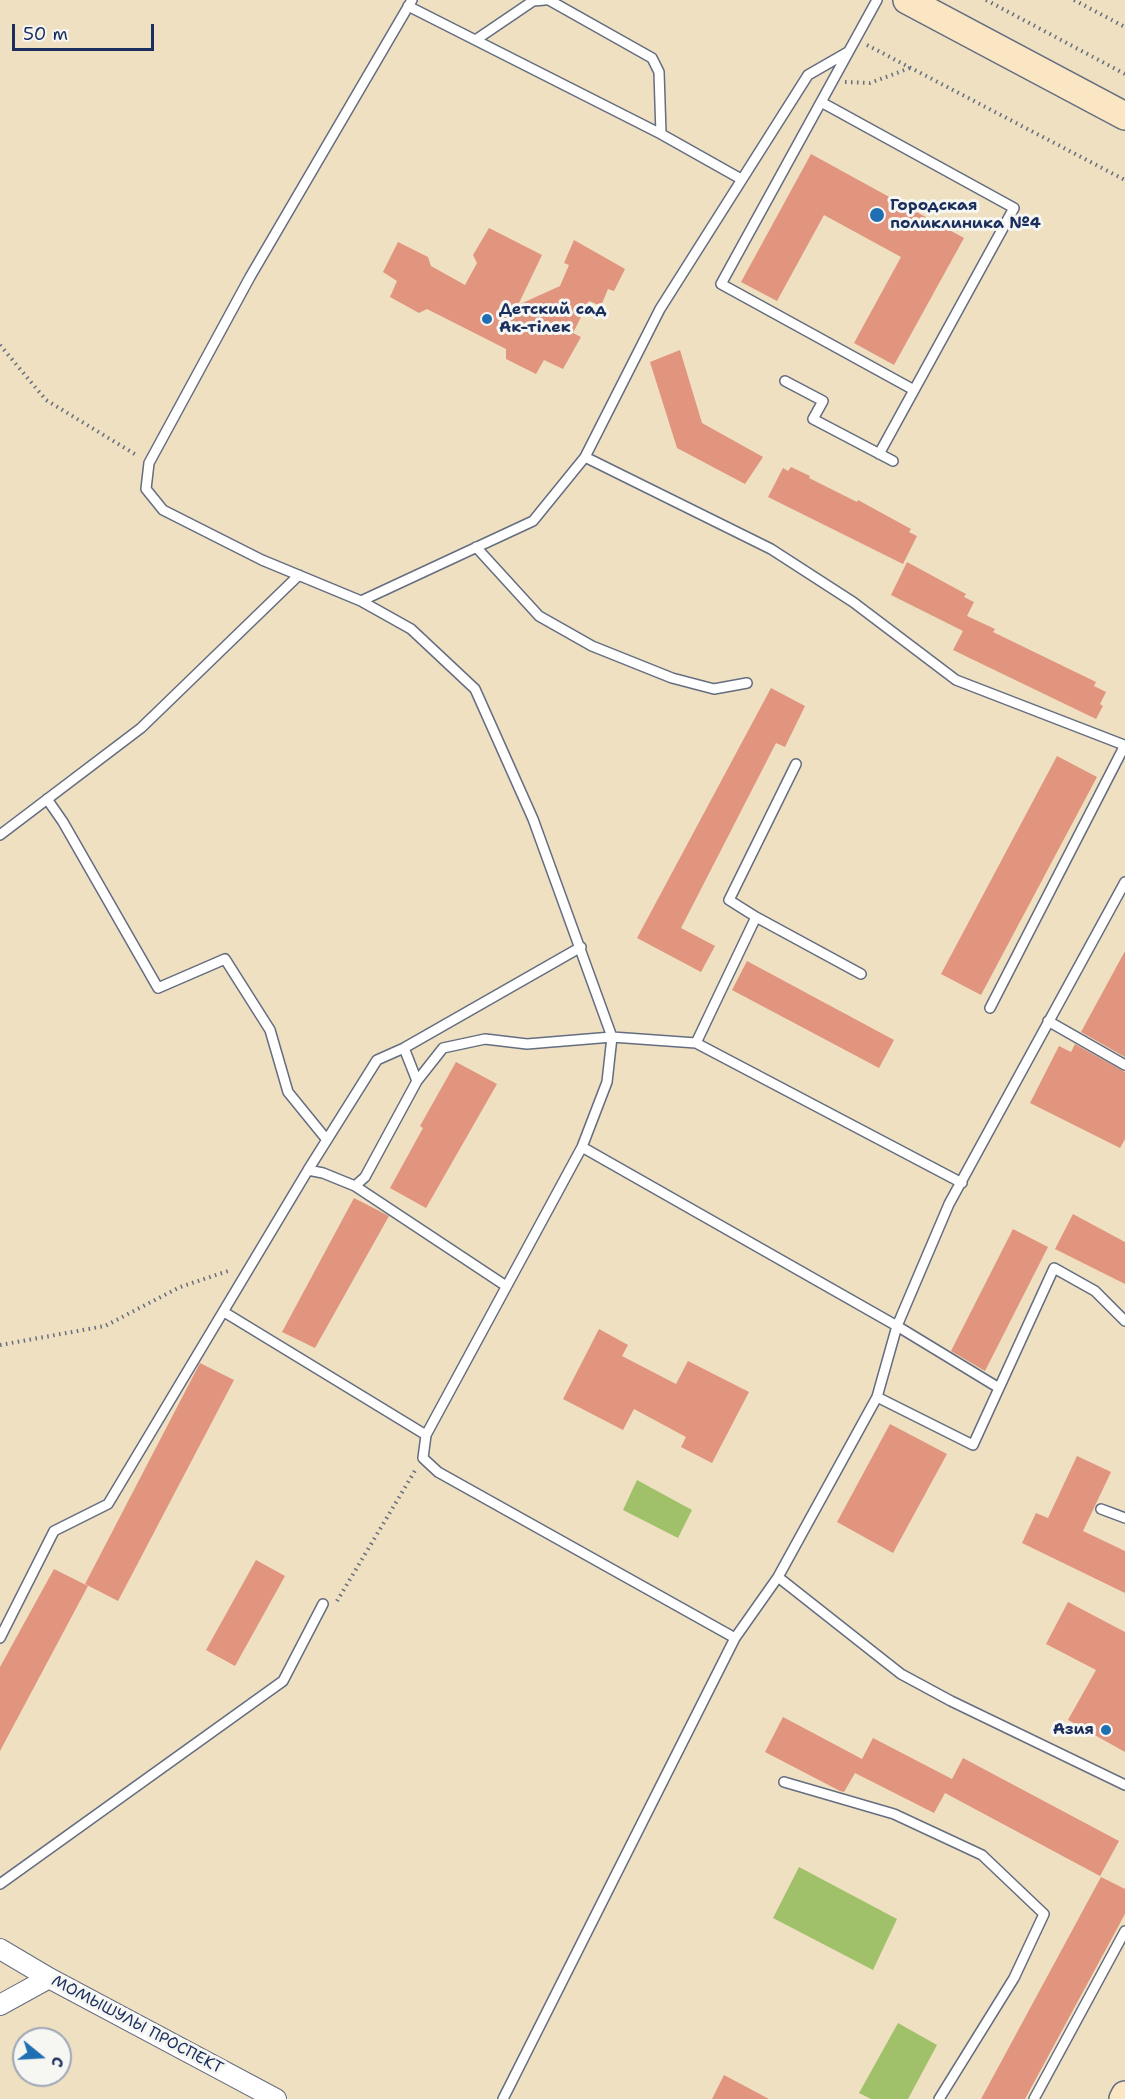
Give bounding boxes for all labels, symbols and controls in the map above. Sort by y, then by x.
scale bar [15,12,158,50]
text: 50 m [23,22,68,46]
place label: Городская поликлиника №4 [890,196,1041,234]
marker: Городская поликлиника №4 [868,206,886,224]
place label: Детский сад Ак-тiлек [499,300,606,338]
marker: Детский сад Ак-тiлек [480,312,494,326]
place label: Азия [1053,1720,1094,1740]
marker: Азия [1099,1723,1113,1737]
street label: МОМЫШУЛЫ ПРОСПЕКТ [48,1972,226,2078]
north arrow [12,2027,72,2087]

